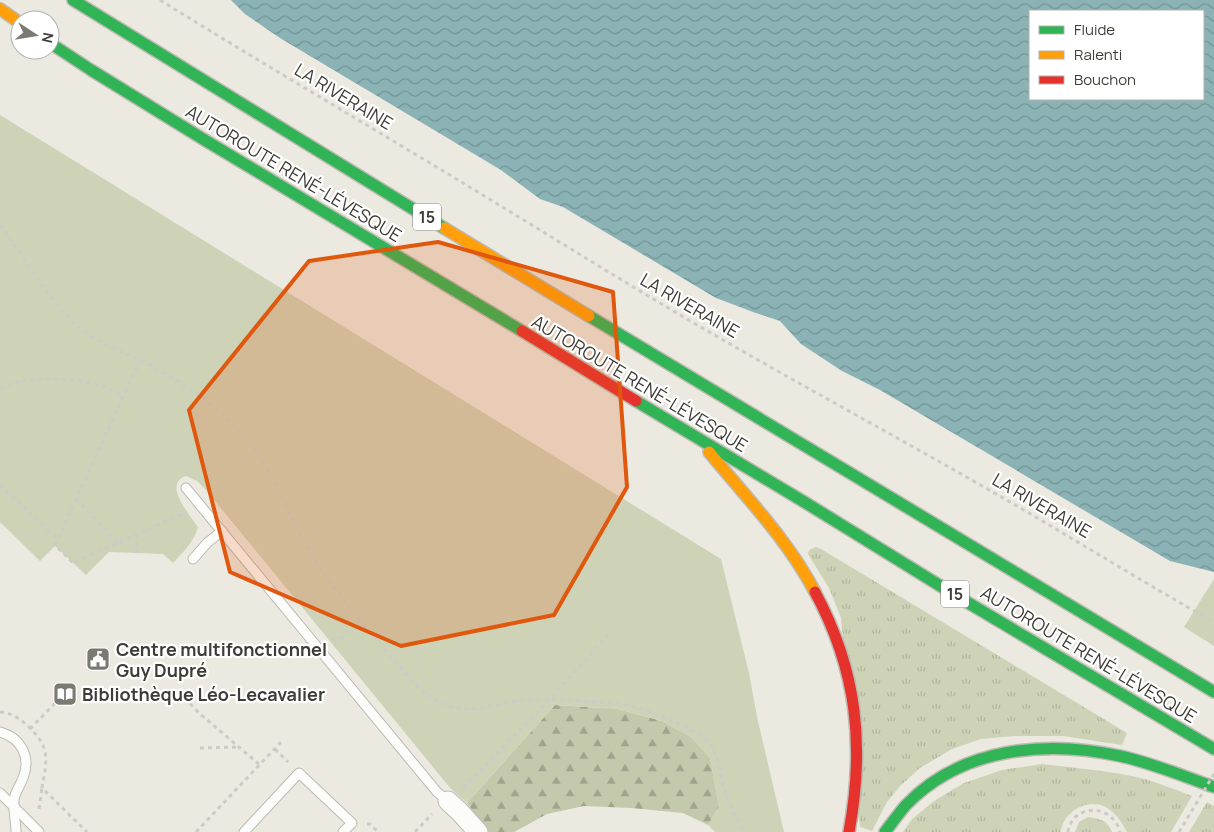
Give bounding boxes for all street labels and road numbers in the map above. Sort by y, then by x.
street label: LA RIVERAINE [291,57,397,135]
street label: AUTOROUTE RENÉ-LÉVESQUE [182,99,406,247]
road number: 15 [413,203,441,230]
street label: LA RIVERAINE [636,267,744,343]
street label: AUTOROUTE RENÉ-LÉVESQUE [528,309,752,457]
street label: LA RIVERAINE [988,467,1096,543]
road number: 15 [941,580,969,608]
street label: AUTOROUTE RENÉ-LÉVESQUE [977,580,1201,728]

